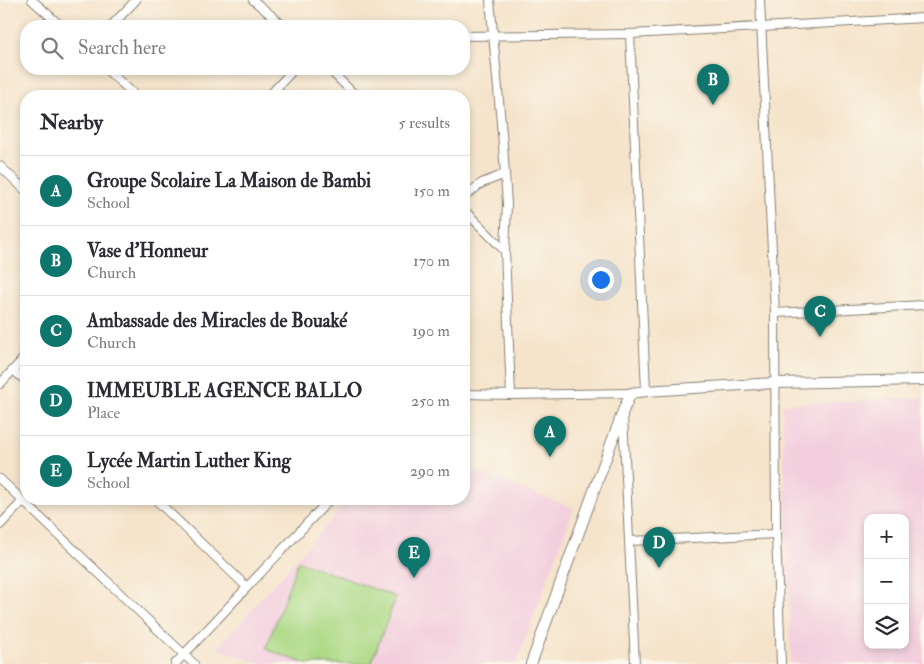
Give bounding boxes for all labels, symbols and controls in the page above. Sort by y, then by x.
search box [20,20,470,75]
icon: search [38,34,66,62]
text: Search here [78,36,166,60]
pin: B [697,64,729,105]
text: Nearby [40,109,103,136]
text: 5 results [399,113,450,133]
text: Groupe Scolaire La Maison de Bambi [87,169,371,193]
text: A [51,181,61,201]
text: 150 m [413,181,450,201]
text: School [87,193,130,213]
text: Vase d'Honneur [87,239,208,263]
text: B [51,251,61,271]
text: 170 m [413,251,450,271]
text: Church [87,263,136,283]
your location [588,267,614,293]
pin: C [804,296,836,337]
text: Ambassade des Miracles de Bouaké [87,309,347,333]
text: C [50,321,62,341]
text: 190 m [412,321,450,341]
text: Church [87,333,136,353]
text: IMMEUBLE AGENCE BALLO [87,379,362,403]
text: D [49,391,63,411]
text: 250 m [411,391,450,411]
text: Place [87,403,120,423]
pin: A [534,416,566,457]
text: Lycée Martin Luther King [87,449,291,473]
text: E [50,461,62,481]
text: 290 m [410,461,450,481]
text: School [87,473,130,493]
map controls [864,514,909,649]
button: + [864,514,909,559]
pin: D [643,527,675,568]
pin: E [398,537,430,578]
button: − [864,559,909,604]
button: layers [864,604,909,649]

